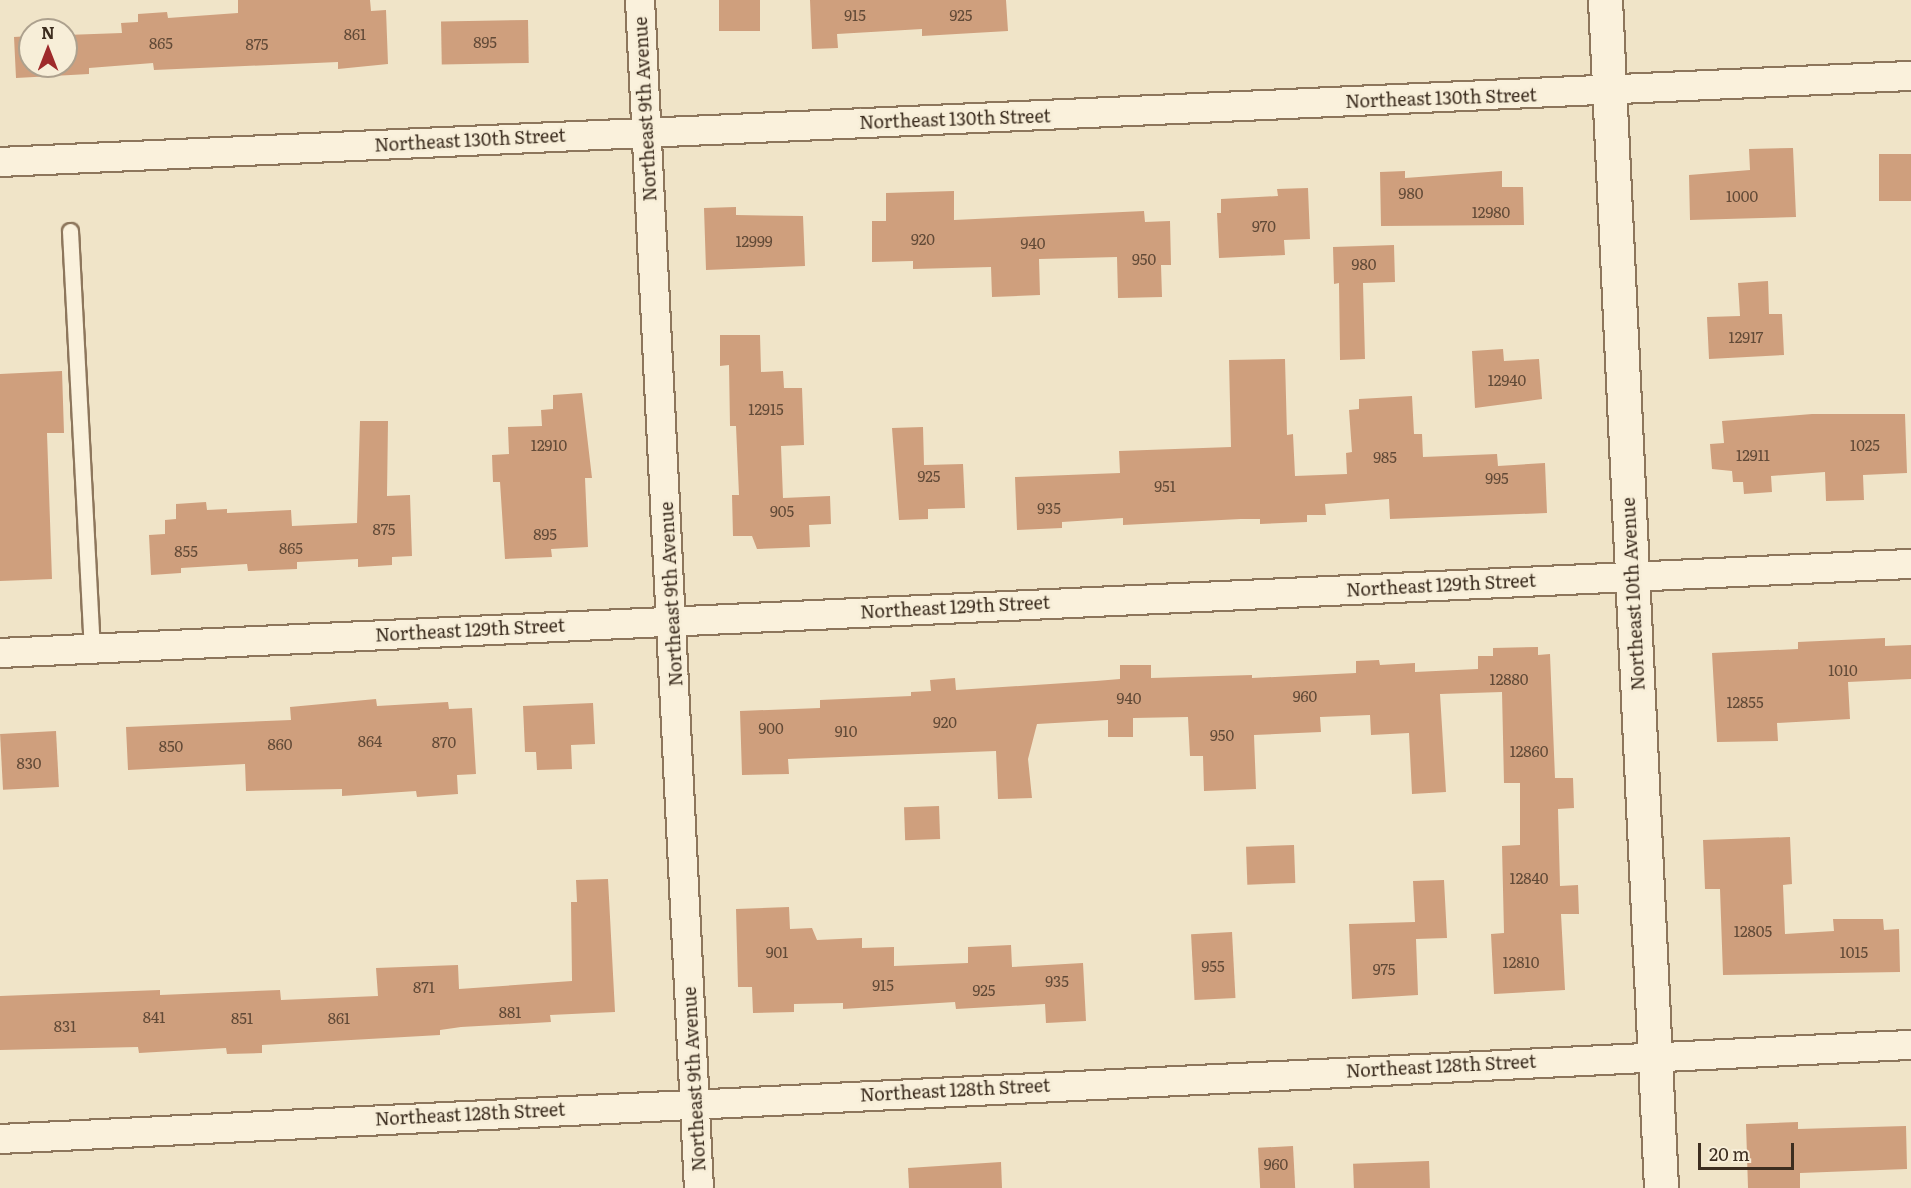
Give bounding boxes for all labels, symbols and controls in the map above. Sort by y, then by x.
house number: 915 [844,6,866,24]
house number: 925 [950,6,972,24]
street label: Northeast 9th Avenue [629,16,661,202]
north arrow [18,18,78,78]
text: N [41,20,55,44]
house number: 861 [344,25,366,43]
house number: 895 [473,33,497,51]
house number: 865 [149,34,173,52]
house number: 875 [246,35,268,53]
street label: Northeast 130th Street [1345,84,1537,112]
street label: Northeast 130th Street [859,105,1051,133]
street label: Northeast 130th Street [374,124,566,156]
house number: 980 [1399,184,1423,202]
house number: 1000 [1726,187,1758,205]
house number: 12980 [1472,203,1510,221]
house number: 970 [1252,217,1276,235]
house number: 920 [911,230,935,248]
house number: 12999 [735,232,773,250]
house number: 940 [1021,234,1045,252]
house number: 950 [1132,250,1156,268]
house number: 980 [1352,255,1376,273]
house number: 12917 [1729,328,1763,346]
house number: 12940 [1488,371,1526,389]
house number: 12915 [748,400,784,418]
house number: 12910 [531,436,567,454]
house number: 1025 [1850,436,1880,454]
house number: 12911 [1736,446,1770,464]
house number: 985 [1373,448,1397,466]
house number: 925 [918,467,940,485]
house number: 995 [1485,469,1509,487]
house number: 951 [1154,477,1176,495]
street label: Northeast 10th Avenue [1617,497,1649,691]
house number: 935 [1037,499,1061,517]
street label: Northeast 9th Avenue [655,501,687,687]
house number: 905 [770,502,794,520]
house number: 875 [373,520,395,538]
house number: 895 [533,525,557,543]
house number: 865 [279,539,303,557]
house number: 855 [174,542,198,560]
street label: Northeast 129th Street [1346,569,1536,601]
street label: Northeast 129th Street [860,591,1050,623]
street label: Northeast 129th Street [375,614,565,646]
house number: 1010 [1828,661,1858,679]
house number: 12880 [1490,670,1528,688]
house number: 960 [1293,687,1317,705]
house number: 940 [1117,689,1141,707]
house number: 12855 [1726,693,1764,711]
house number: 920 [933,713,957,731]
house number: 900 [758,719,784,737]
house number: 910 [835,722,857,740]
house number: 950 [1210,726,1234,744]
house number: 864 [358,732,382,750]
house number: 870 [432,733,456,751]
house number: 860 [268,735,292,753]
house number: 850 [159,737,183,755]
house number: 12860 [1510,742,1548,760]
house number: 830 [16,754,42,772]
house number: 12840 [1510,869,1548,887]
house number: 12805 [1734,922,1772,940]
house number: 901 [766,943,788,961]
house number: 1015 [1840,943,1868,961]
house number: 12810 [1503,953,1539,971]
house number: 955 [1201,957,1225,975]
house number: 975 [1373,960,1395,978]
house number: 935 [1045,972,1069,990]
house number: 915 [872,976,894,994]
house number: 871 [413,978,435,996]
house number: 925 [973,981,995,999]
street label: Northeast 9th Avenue [678,986,710,1172]
house number: 881 [499,1003,521,1021]
house number: 841 [143,1008,165,1026]
house number: 851 [231,1009,253,1027]
house number: 861 [328,1009,350,1027]
house number: 831 [54,1017,76,1035]
street label: Northeast 128th Street [1345,1050,1537,1082]
street label: Northeast 128th Street [859,1074,1051,1106]
street label: Northeast 128th Street [374,1098,566,1130]
scale bar [1701,1131,1797,1169]
text: 20 m [1709,1140,1750,1167]
house number: 960 [1264,1155,1288,1173]

